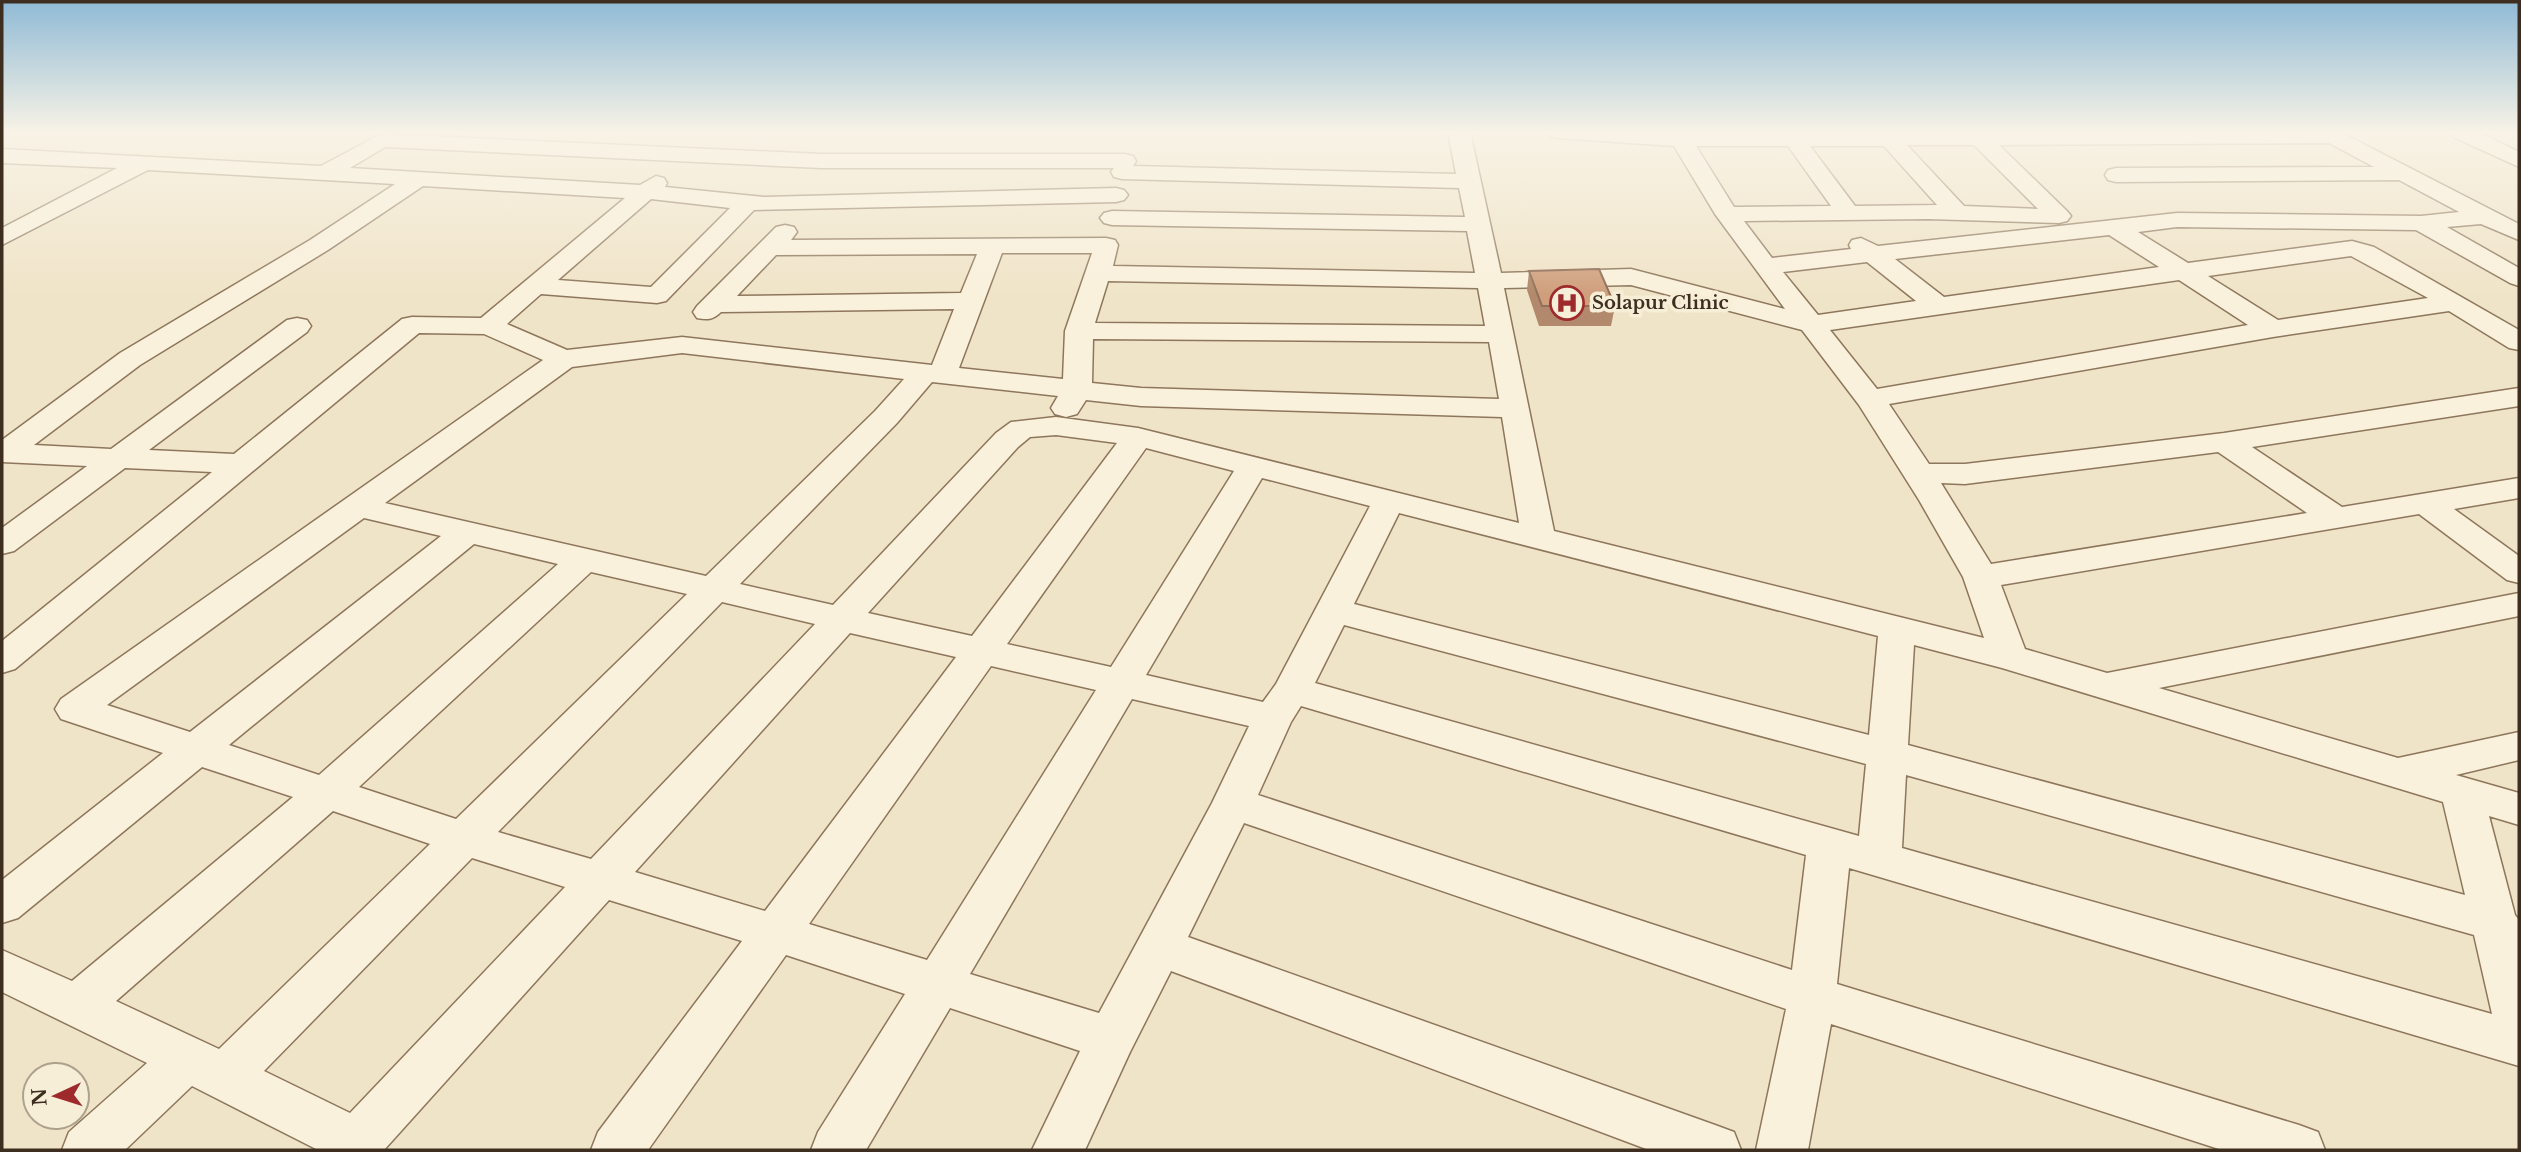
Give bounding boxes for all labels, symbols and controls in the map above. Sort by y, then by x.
hospital icon: Solapur Clinic [1548,284,1586,322]
place label: Solapur Clinic [1592,292,1729,314]
north arrow [21,1061,91,1131]
text: N [27,1087,52,1107]

